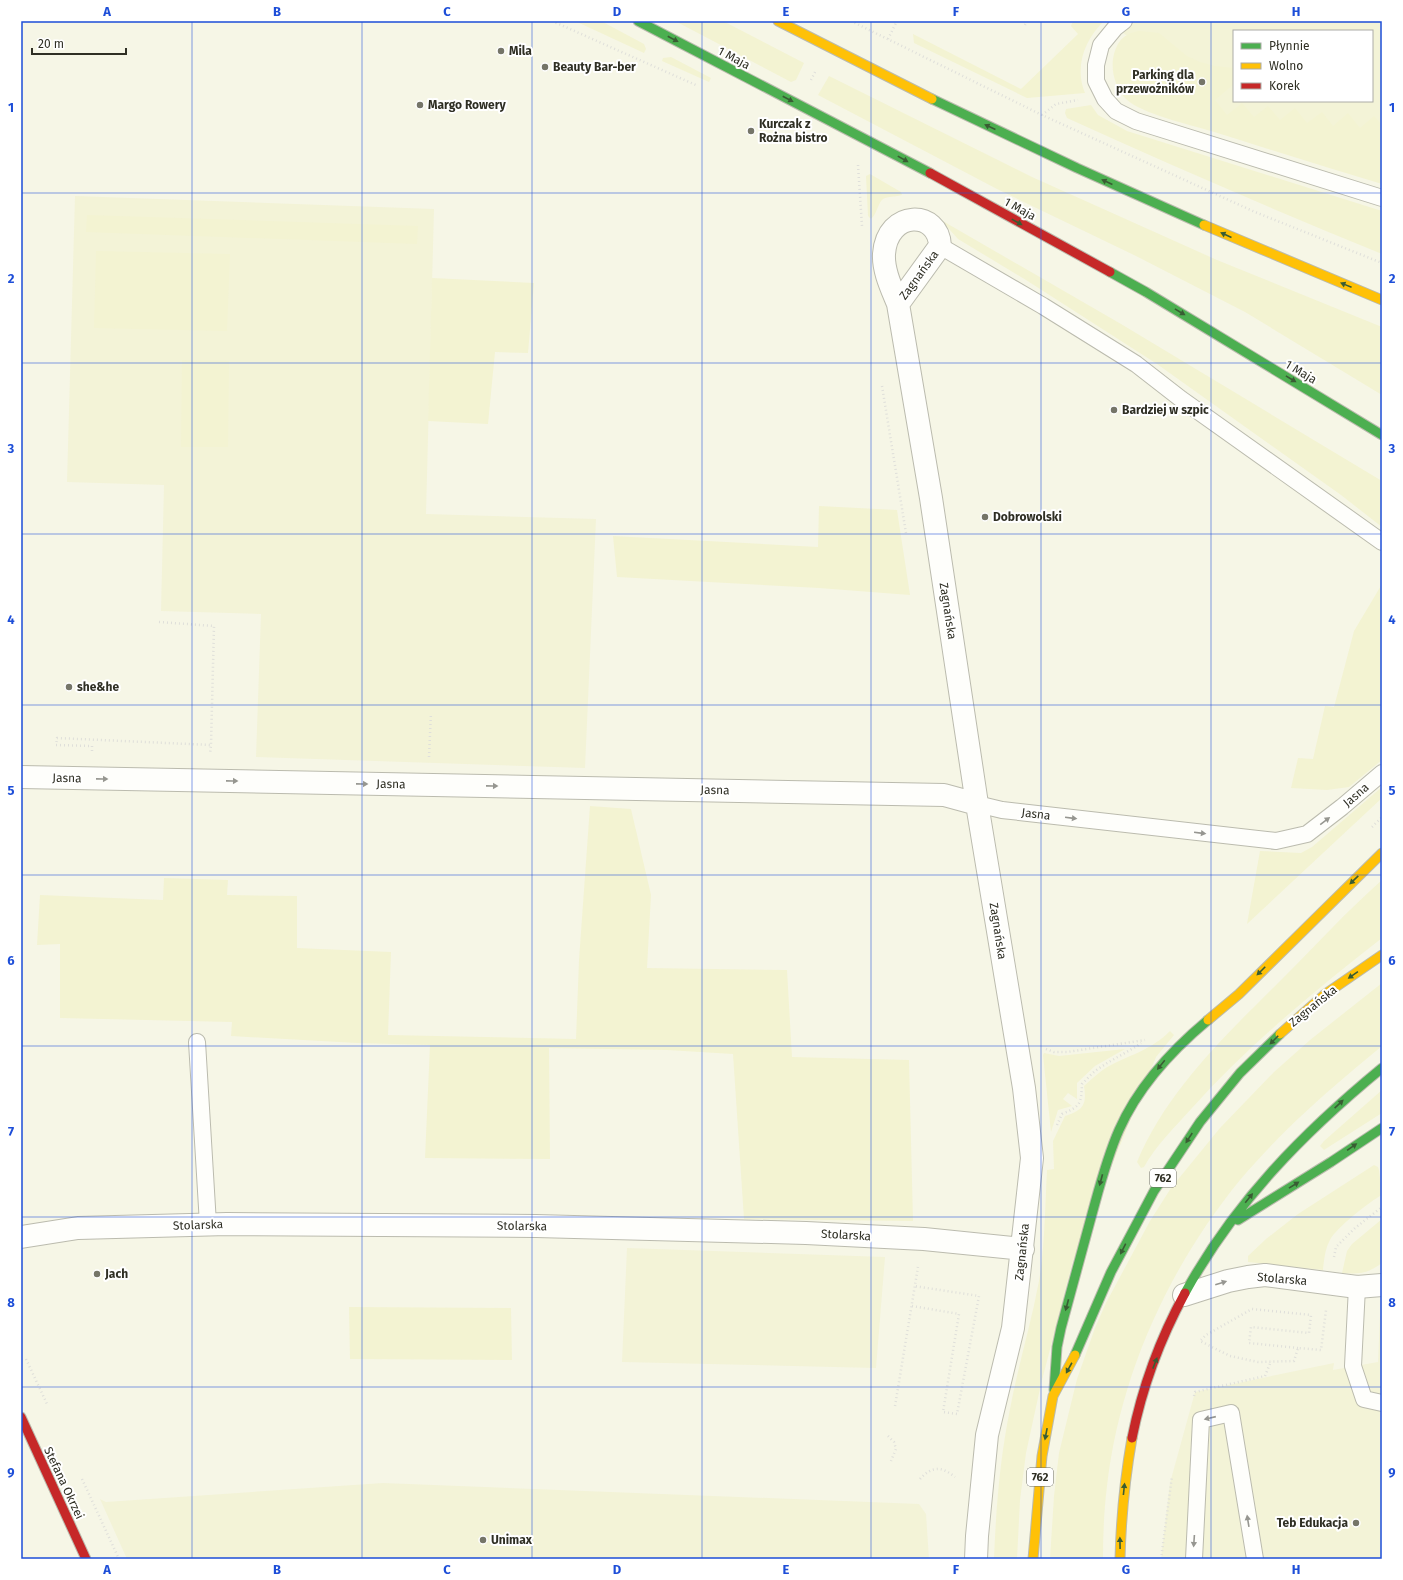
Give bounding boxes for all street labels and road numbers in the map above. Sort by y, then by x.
street label: 1 Maja [716,44,752,72]
street label: 1 Maja [1002,195,1038,223]
street label: Zagnańska [896,248,942,302]
street label: 1 Maja [1283,357,1319,387]
street label: Zagnańska [937,582,959,640]
street label: Jasna [52,771,82,785]
street label: Jasna [376,777,406,791]
street label: Jasna [1340,780,1372,810]
street label: Jasna [700,783,730,797]
street label: Jasna [1021,805,1051,823]
street label: Zagnańska [987,902,1009,960]
street label: Zagnańska [1286,982,1340,1030]
road number: 762 [1150,1169,1176,1187]
street label: Stolarska [173,1217,223,1233]
street label: Stolarska [497,1219,547,1233]
street label: Zagnańska [1012,1223,1032,1281]
street label: Stolarska [821,1227,871,1243]
street label: Stolarska [1256,1270,1308,1288]
street label: Stefana Okrzei [41,1445,87,1521]
road number: 762 [1027,1468,1053,1486]

